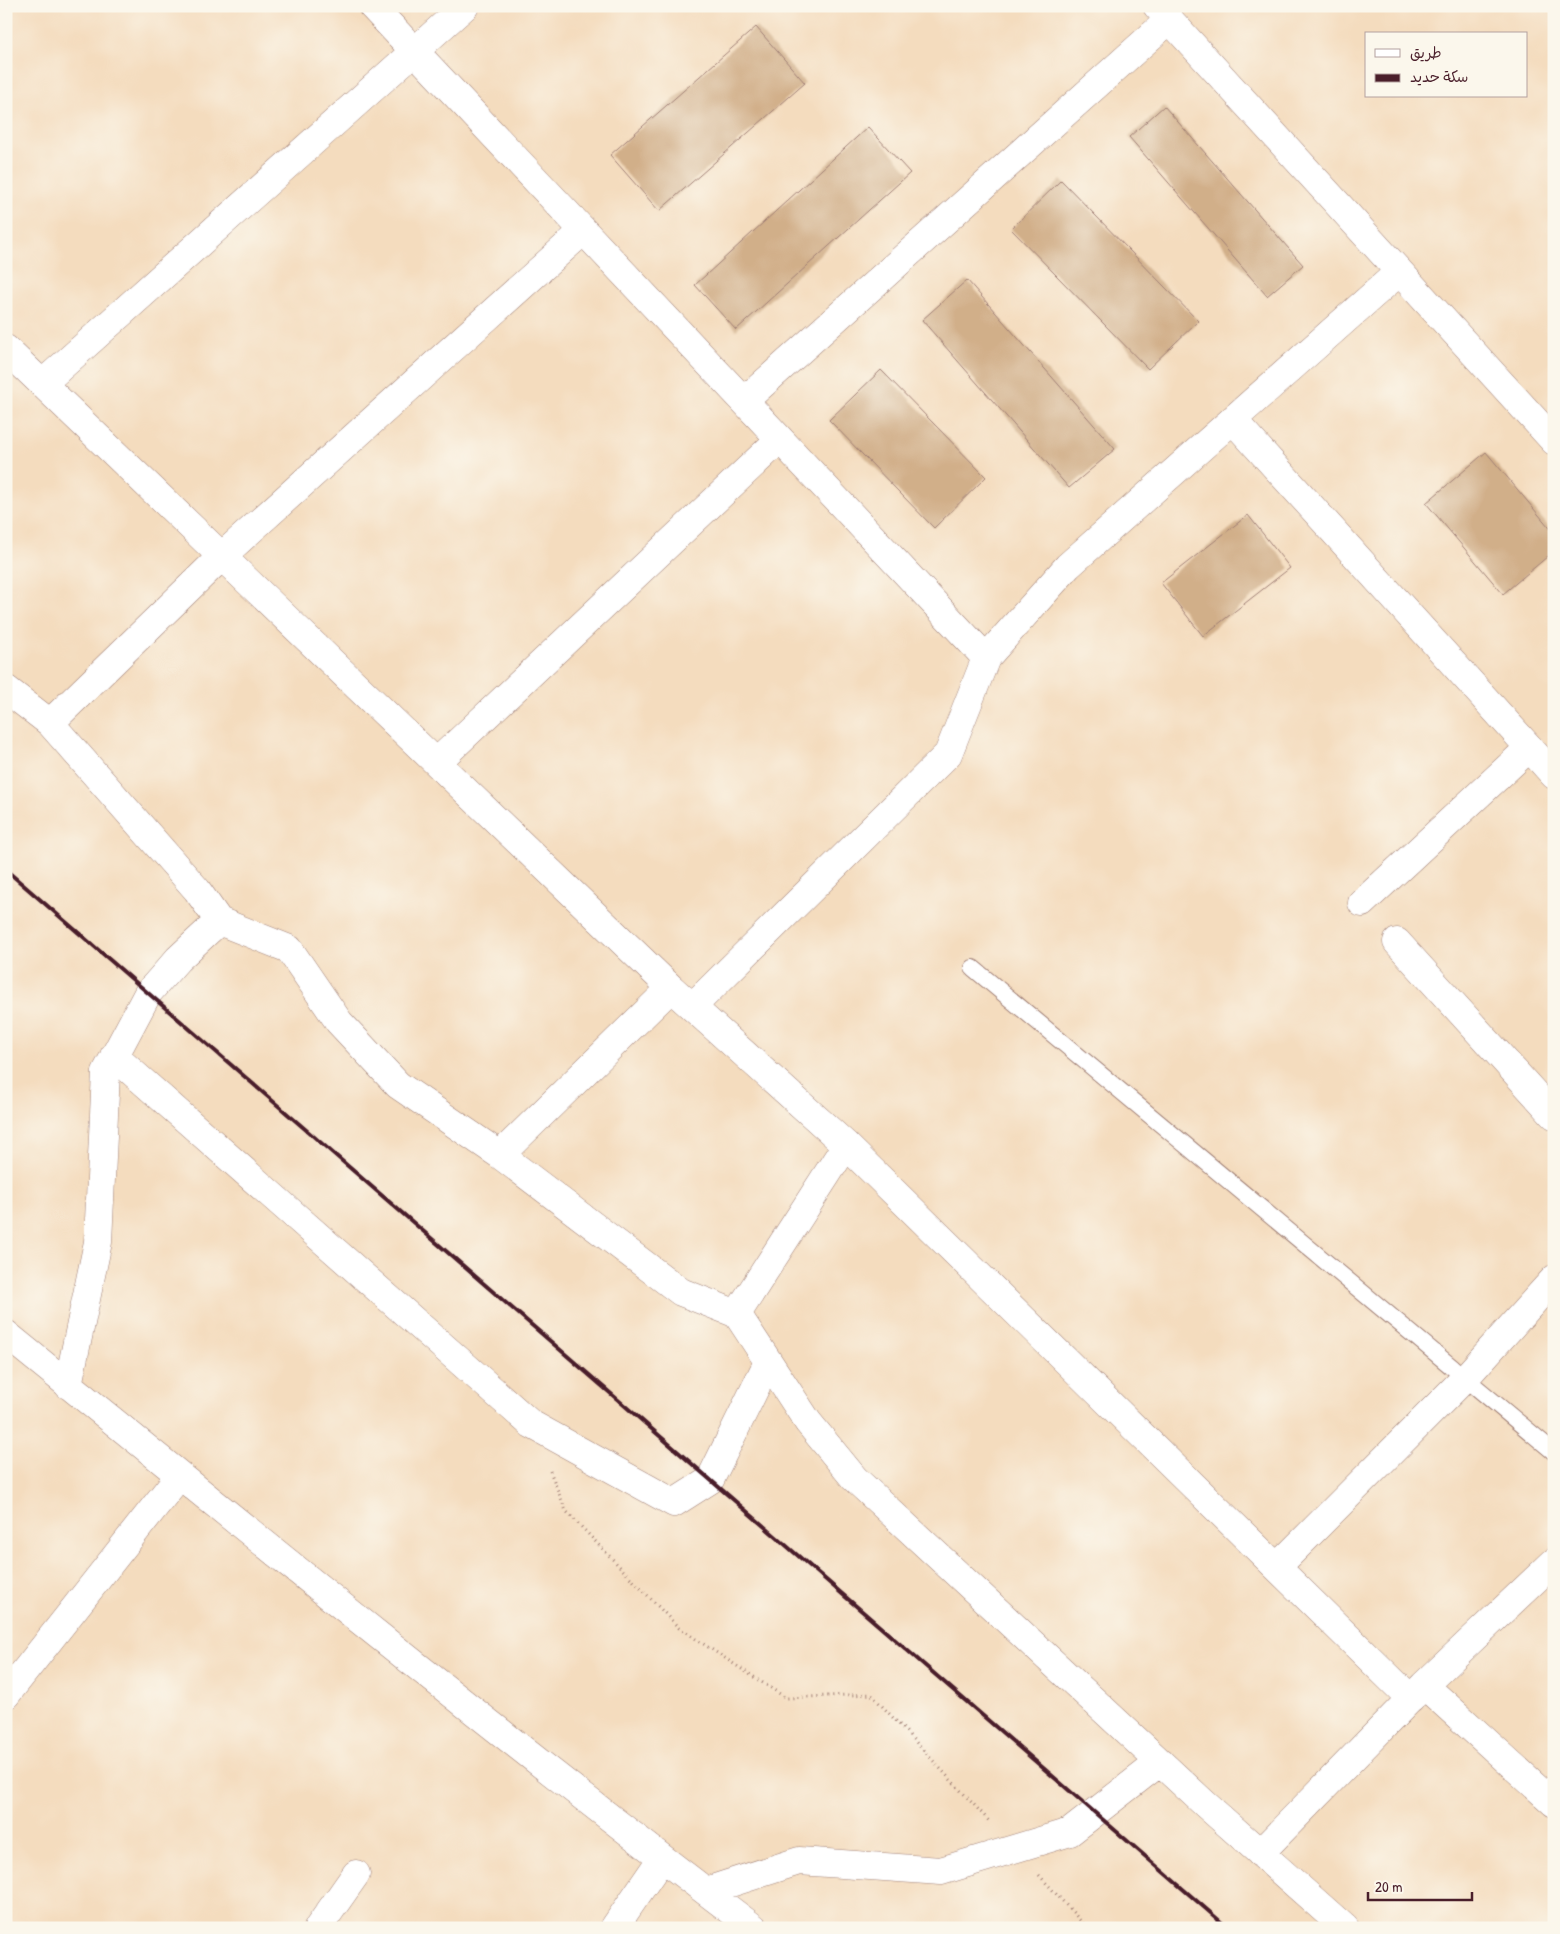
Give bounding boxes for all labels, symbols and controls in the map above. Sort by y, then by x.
legend [1365,32,1528,98]
text: طريق [1410,42,1442,63]
text: سكة حديد [1410,66,1468,87]
scale bar [1368,1869,1471,1901]
text: 20 m [1375,1876,1402,1897]

